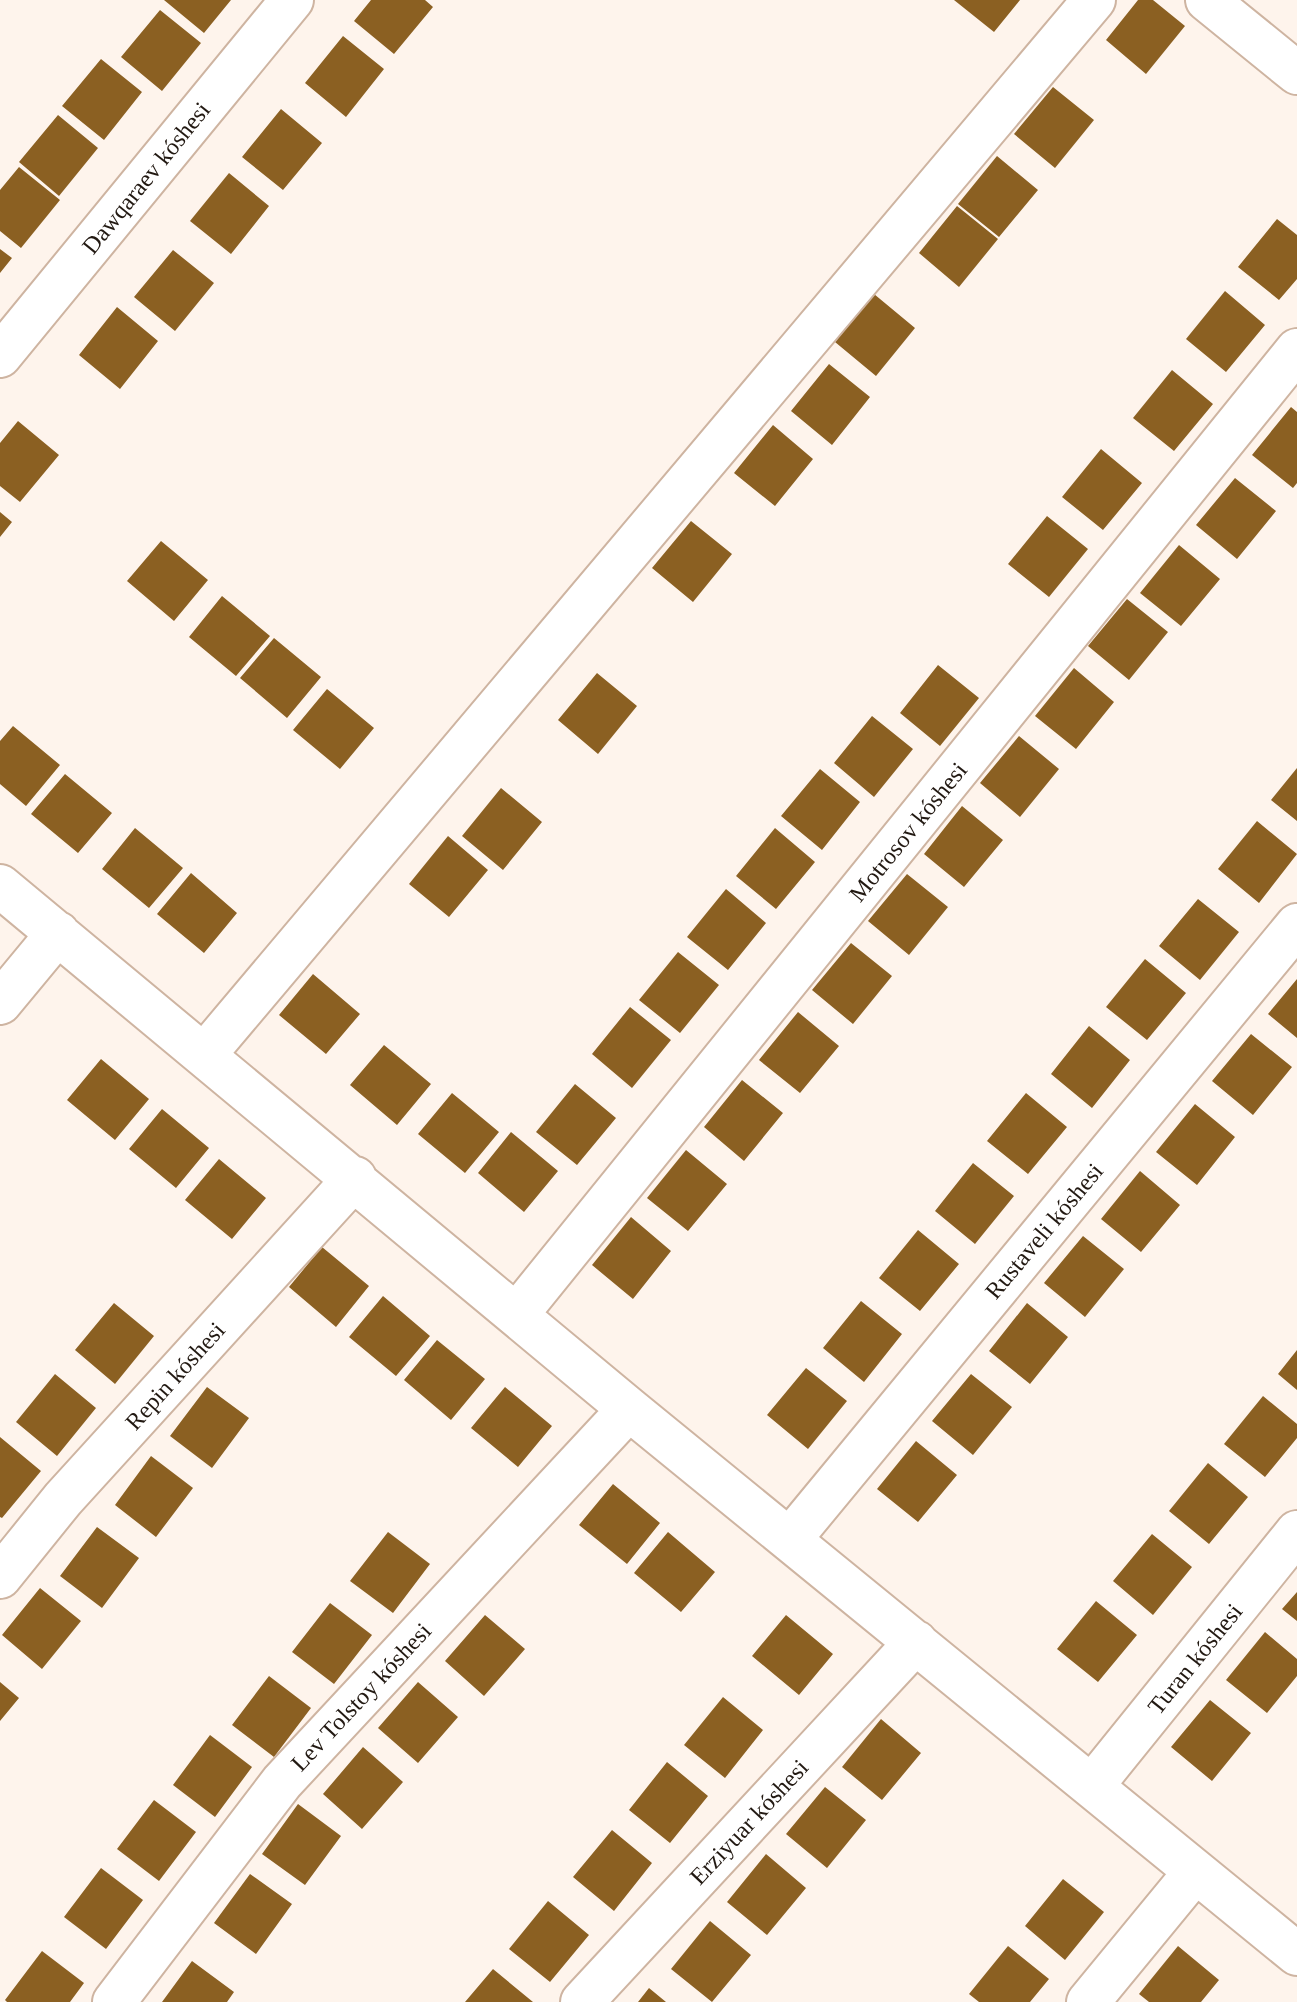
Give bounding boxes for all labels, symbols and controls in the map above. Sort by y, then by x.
street label: Dawqaraev kóshesi [77,97,215,259]
street label: Motrosov kóshesi [844,757,972,907]
street label: Rustaveli kóshesi [980,1158,1108,1304]
street label: Repin kóshesi [120,1317,230,1435]
street label: Turan kóshesi [1143,1598,1248,1719]
street label: Lev Tolstoy kóshesi [286,1617,436,1776]
street label: Erziyuar kóshesi [685,1754,814,1890]

